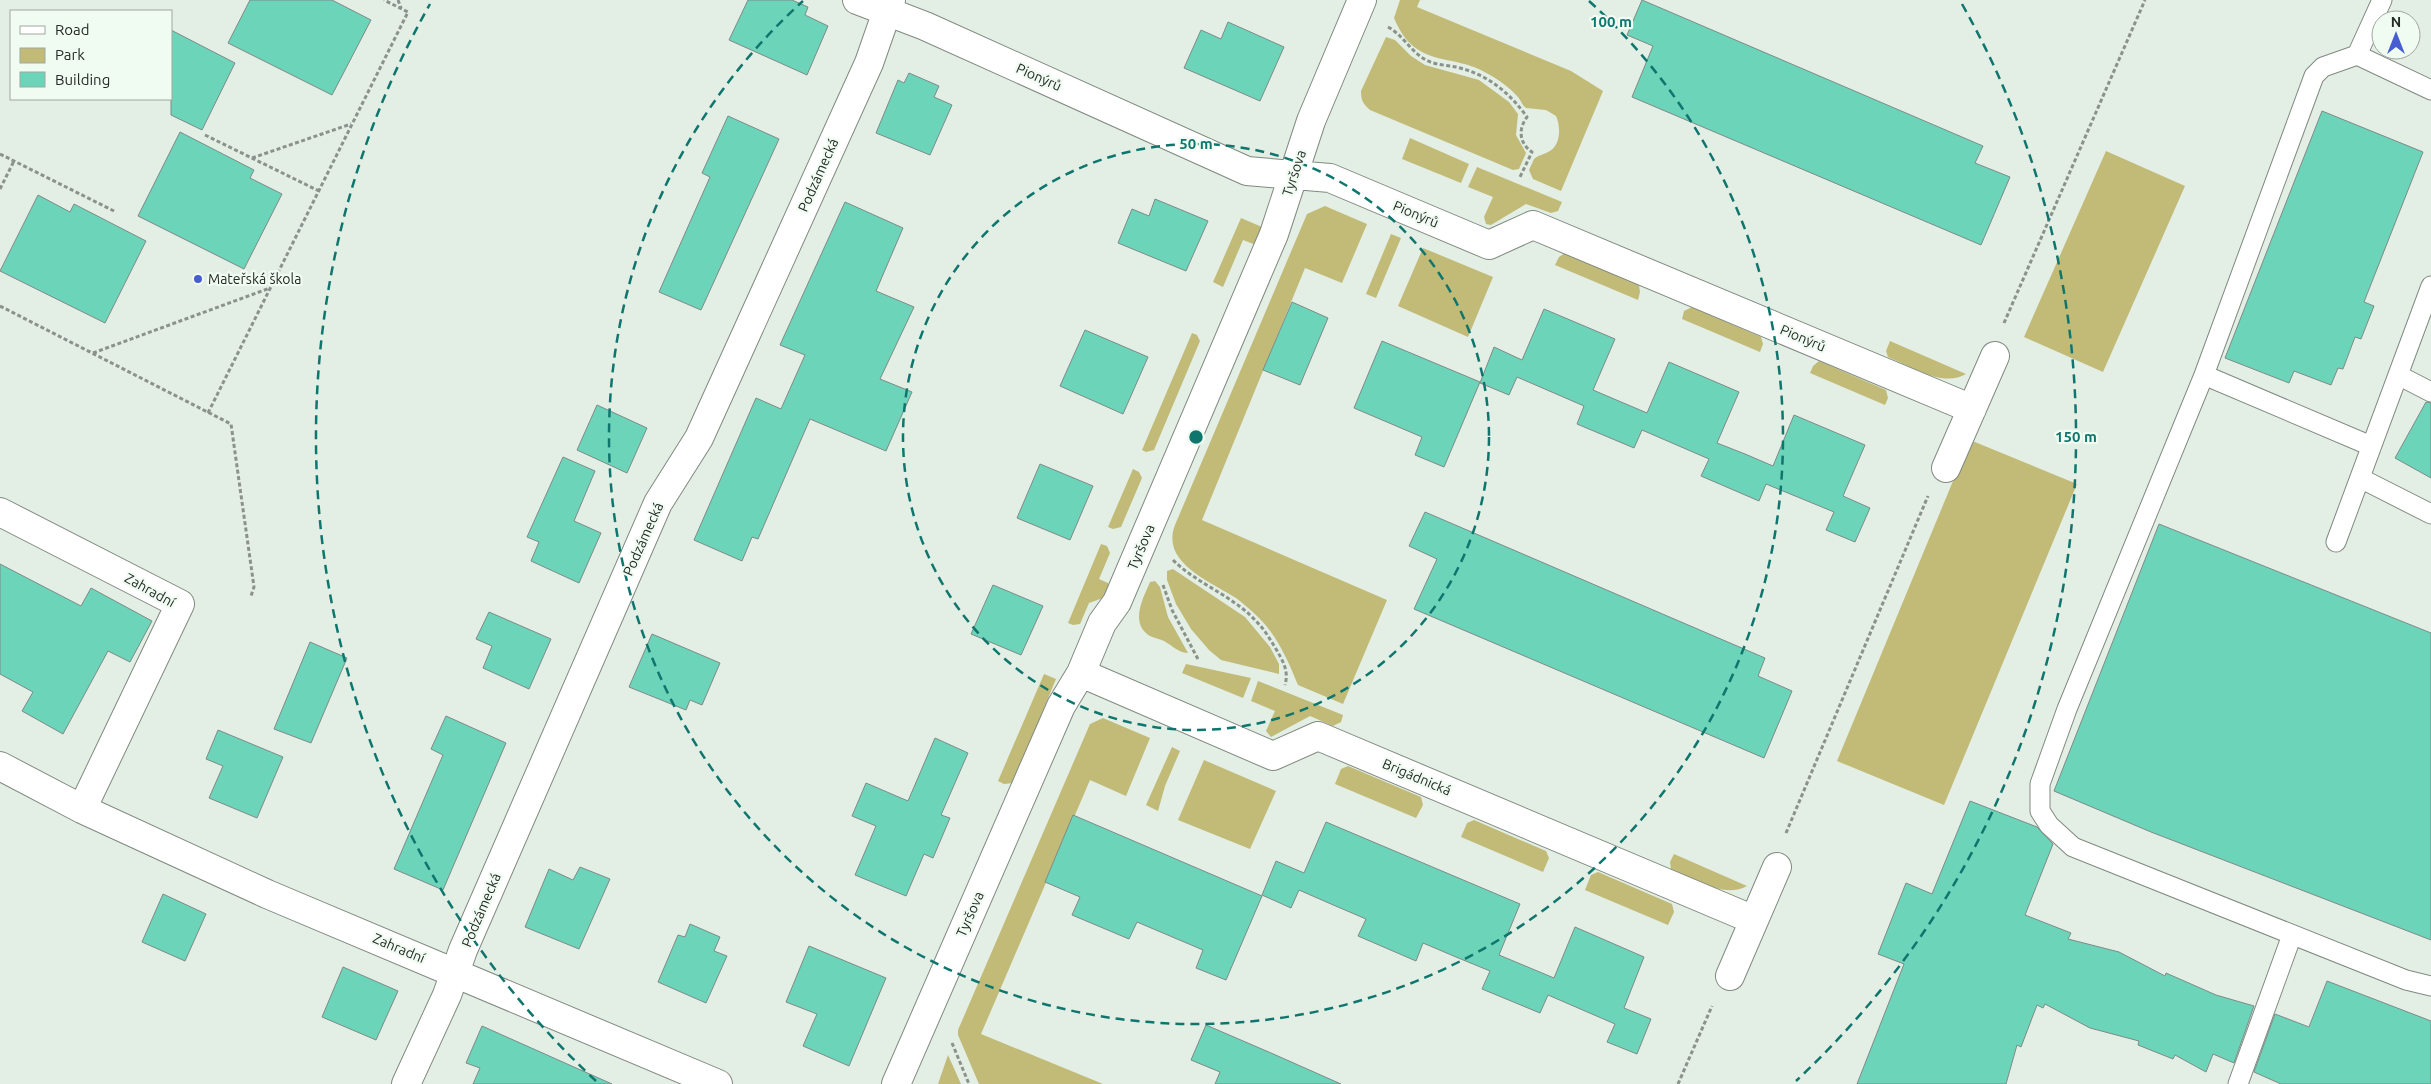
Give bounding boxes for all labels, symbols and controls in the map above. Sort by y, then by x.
legend [10,10,172,100]
north arrow [2371,10,2421,60]
text: 100 m [1590,13,1632,30]
text: N [2391,14,2401,30]
text: Road [55,21,90,38]
text: Park [55,46,85,63]
street label: Pionýrů [1014,60,1064,94]
text: Building [55,71,110,88]
text: 50 m [1179,135,1213,152]
street label: Podzámecká [795,136,841,214]
street label: Tyršova [1279,148,1309,198]
street label: Pionýrů [1391,197,1441,231]
place label: Mateřská škola [208,271,301,287]
marker: Mateřská škola [192,273,204,285]
street label: Pionýrů [1778,321,1828,355]
centre of rings [1187,428,1205,446]
text: 150 m [2055,428,2097,445]
street label: Podzámecká [620,500,666,578]
street label: Tyršova [1124,522,1158,572]
street label: Zahradní [122,570,179,611]
street label: Brigádnická [1380,755,1454,799]
street label: Podzámecká [458,871,504,949]
street label: Tyršova [953,889,987,939]
street label: Zahradní [370,930,428,966]

